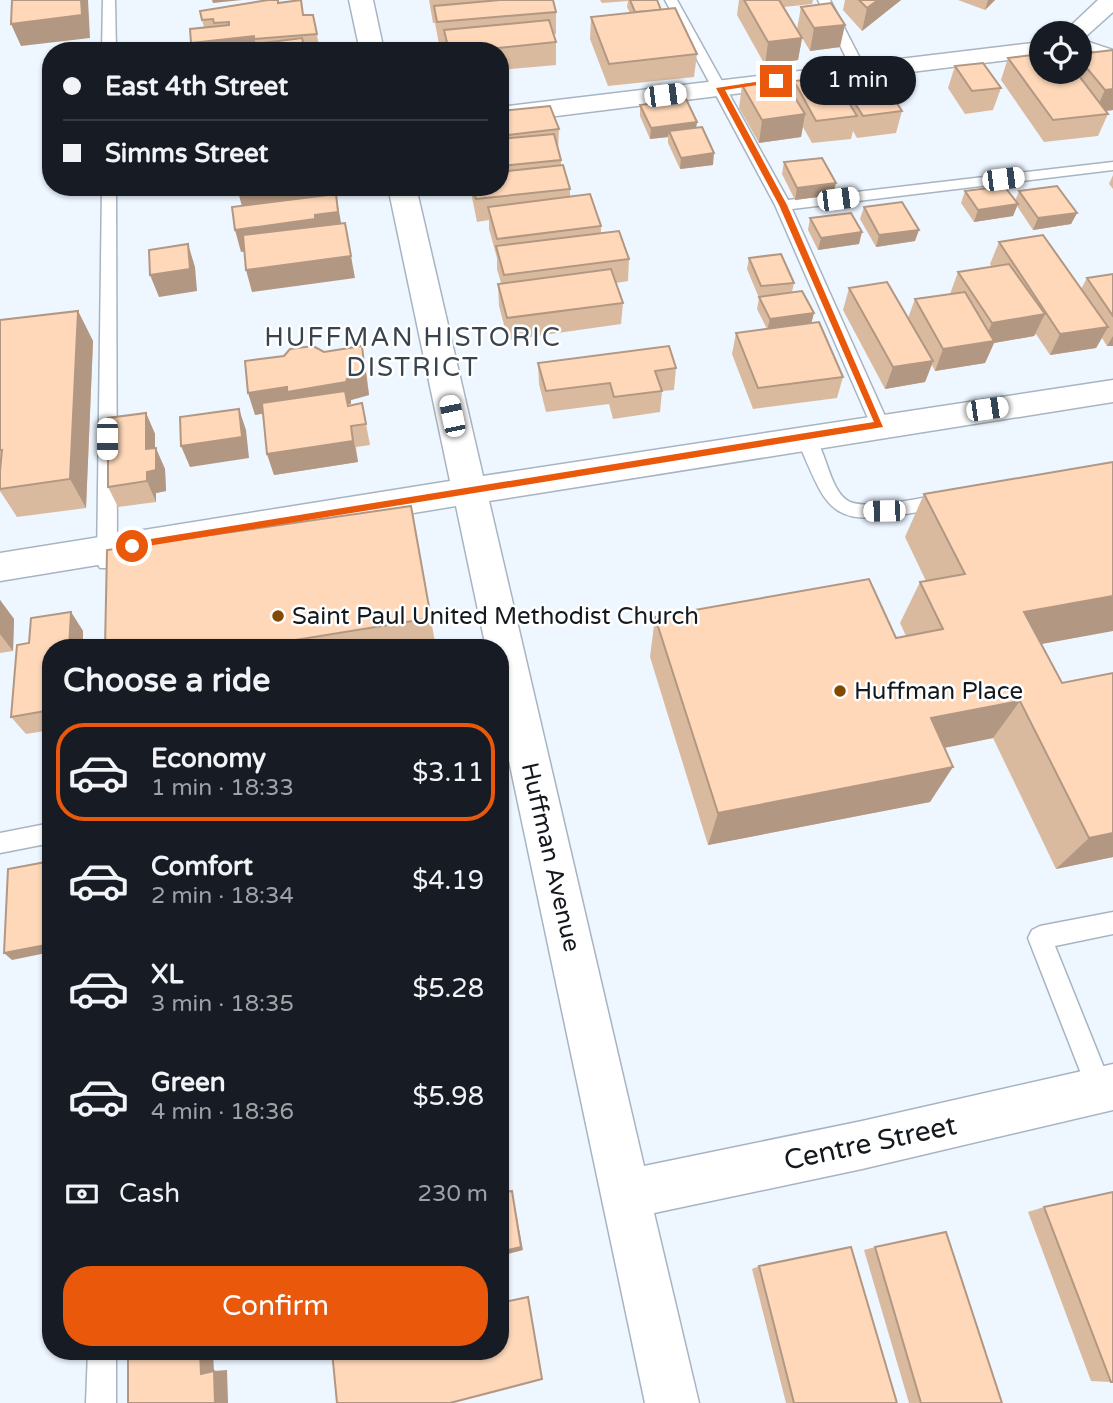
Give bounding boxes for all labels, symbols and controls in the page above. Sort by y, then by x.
map controls [1029,21,1092,84]
button: locate [1029,21,1092,84]
callout: 1 min [800,56,916,106]
route end [760,65,792,97]
text: 1 min [827,66,889,94]
text: East 4th Street [105,71,288,102]
car [643,82,688,108]
text: Simms Street [105,138,269,169]
car [981,166,1026,192]
car [816,186,861,212]
district label: HUFFMAN HISTORIC DISTRICT [264,322,562,383]
car [438,393,467,439]
car [965,396,1010,422]
car [97,418,118,460]
car [863,500,906,522]
route start [116,530,148,562]
place label: Saint Paul United Methodist Church [292,602,699,631]
marker: Saint Paul United Methodist Church [270,608,286,624]
text: Choose a ride [63,662,270,700]
place label: Huffman Place [854,677,1023,706]
marker: Huffman Place [832,683,848,699]
icon: car [67,741,130,804]
text: Economy [151,743,266,774]
text: $3.11 [412,757,484,788]
street label: Huffman Avenue [515,760,586,955]
text: 1 min · 18:33 [151,774,294,802]
icon: car [67,849,130,912]
text: Comfort [151,851,253,882]
text: $4.19 [412,865,484,896]
text: 2 min · 18:34 [151,882,294,910]
icon: car [67,957,130,1020]
text: XL [151,959,183,990]
text: $5.28 [412,973,484,1004]
text: 3 min · 18:35 [151,990,294,1018]
icon: car [67,1065,130,1128]
text: Green [151,1067,226,1098]
text: $5.98 [412,1081,484,1112]
text: 4 min · 18:36 [151,1098,294,1126]
street label: Centre Street [781,1108,960,1178]
icon: cash [63,1175,101,1213]
text: Cash [119,1178,180,1209]
text: 230 m [418,1180,488,1208]
button: Confirm [63,1266,488,1346]

